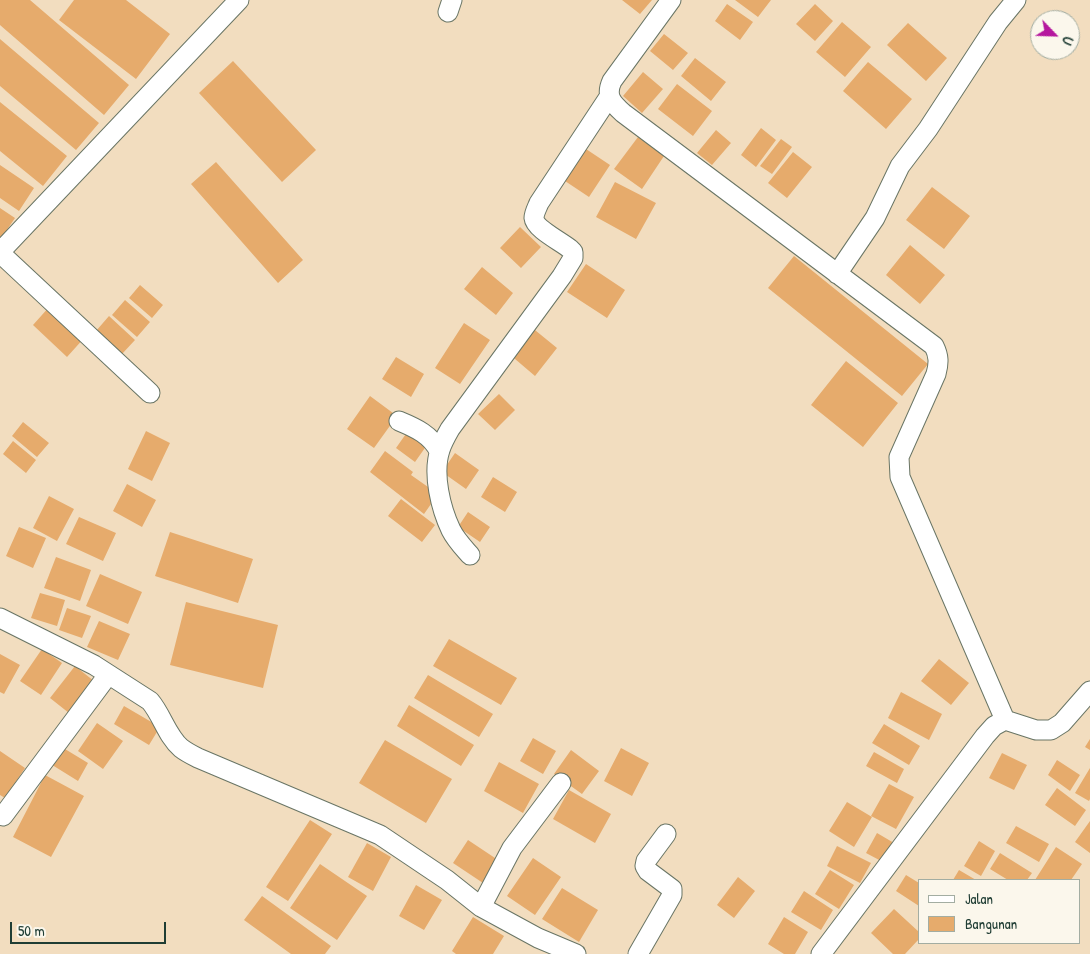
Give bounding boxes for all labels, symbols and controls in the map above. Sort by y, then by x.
north arrow [1030,10,1080,60]
text: U [1058,34,1078,48]
legend [918,879,1080,944]
text: Jalan [965,888,993,909]
scale bar [12,912,169,944]
text: Bangunan [965,913,1017,934]
text: 50 m [18,920,45,941]

